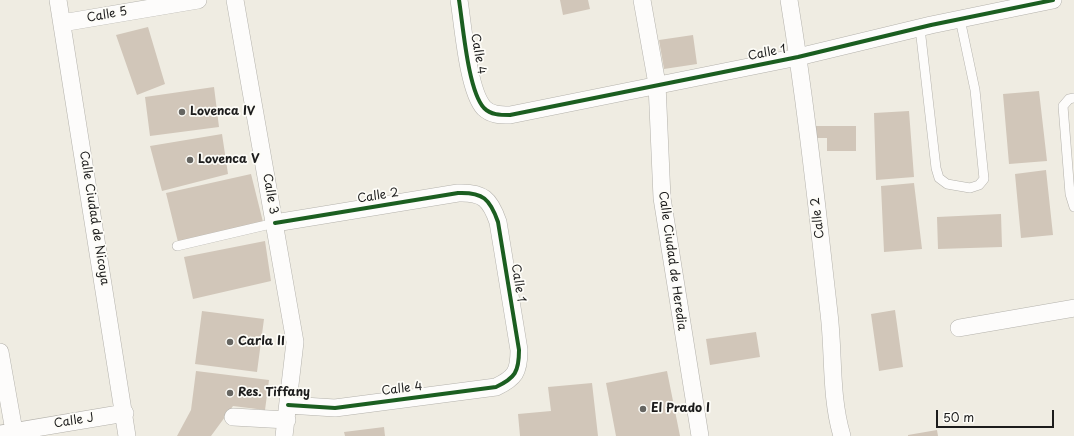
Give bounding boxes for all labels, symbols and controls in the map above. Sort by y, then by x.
street label: Calle 5 [86,4,128,26]
street label: Calle 4 [467,33,489,75]
street label: Calle 1 [747,42,787,64]
place label: Lovenca IV [190,105,255,119]
marker: Lovenca IV [177,107,187,117]
street label: Calle Ciudad de Nicoya [76,150,112,286]
place label: Lovenca V [198,153,260,167]
marker: Lovenca V [185,155,195,165]
street label: Calle 3 [259,173,281,215]
street label: Calle 2 [356,186,400,206]
street label: Calle Ciudad de Heredia [655,190,689,332]
street label: Calle 2 [808,196,828,240]
street label: Calle 1 [508,263,528,303]
place label: Carla II [238,335,285,349]
marker: Carla II [225,337,235,347]
street label: Calle 4 [381,379,423,399]
place label: Res. Tiffany [238,386,310,400]
marker: Res. Tiffany [225,388,235,398]
place label: El Prado I [651,402,710,416]
scale bar [938,402,1056,428]
marker: El Prado I [638,404,648,414]
text: 50 m [943,408,974,426]
street label: Calle J [53,411,95,431]

